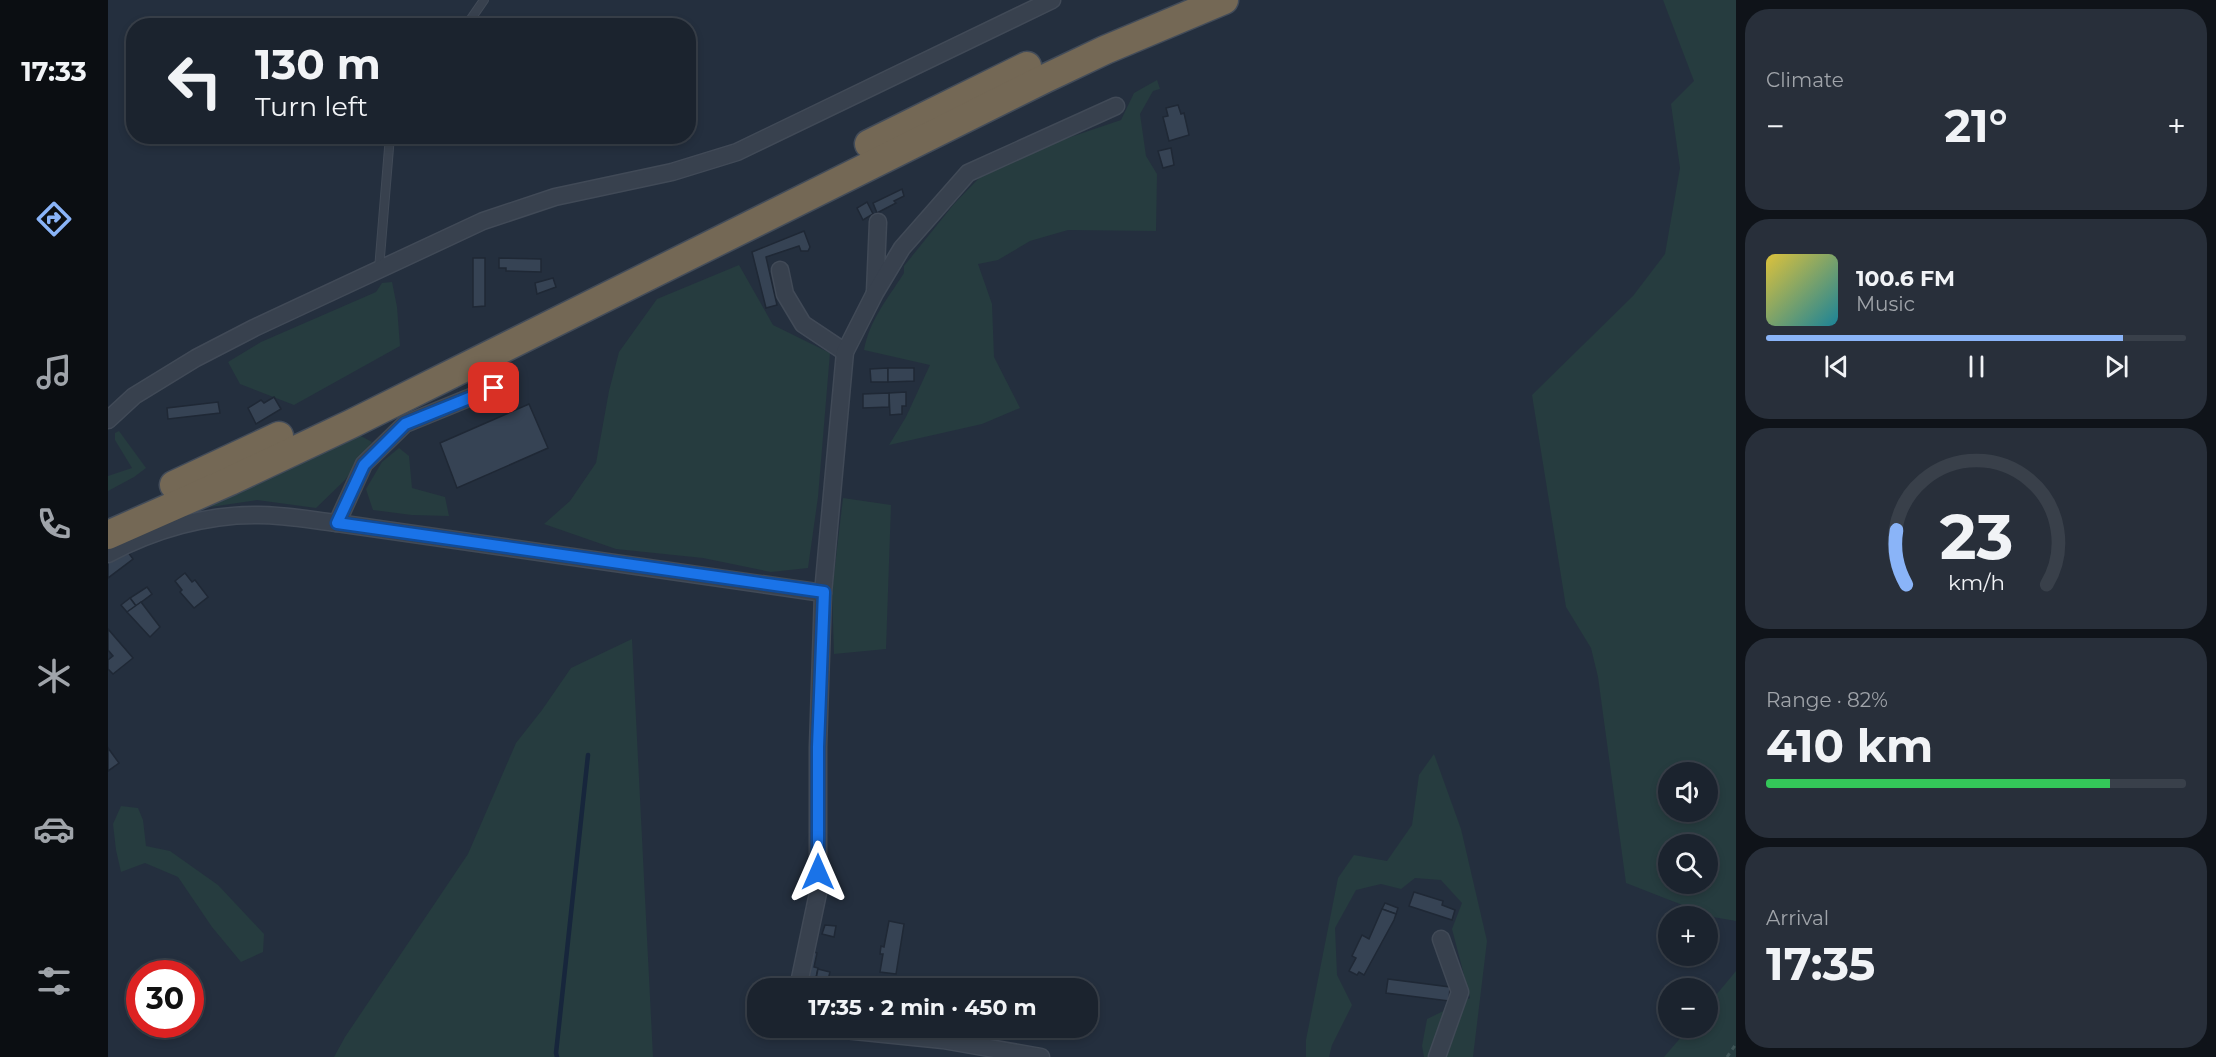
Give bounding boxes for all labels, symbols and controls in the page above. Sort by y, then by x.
text: 130 m [255,38,381,90]
icon: left [156,42,234,120]
text: 17:33 [21,55,87,88]
text: Climate [1766,68,1844,92]
text: Turn left [255,90,368,123]
text: 21° [1944,98,2008,153]
text: − [1766,106,1785,146]
text: + [2167,106,2186,146]
icon: directions [33,198,75,240]
text: 100.6 FM [1856,265,1955,292]
text: Music [1856,292,1915,316]
icon: previous [1820,350,1853,383]
icon: pause [1960,350,1993,383]
icon: next [2100,350,2133,383]
icon: music [33,351,75,393]
pin [468,362,519,413]
icon: arrive [477,371,510,404]
text: 23 [1939,500,2013,576]
icon: phone [33,503,75,545]
text: km/h [1947,570,2005,596]
icon: climate [33,655,75,697]
text: Range · 82% [1766,688,1888,712]
text: 410 km [1766,718,1933,773]
map controls [1658,762,1718,1038]
button: sound [1658,762,1718,822]
icon: car [33,808,75,850]
button: search [1658,834,1718,894]
position arrow [786,840,850,904]
button: + [1658,906,1718,966]
text: Arrival [1766,906,1829,930]
text: 17:35 [1766,936,1875,991]
icon: filters [33,960,75,1002]
speed limit sign: 30 [126,960,204,1038]
button: − [1658,978,1718,1038]
text: 17:35 · 2 min · 450 m [808,994,1037,1021]

